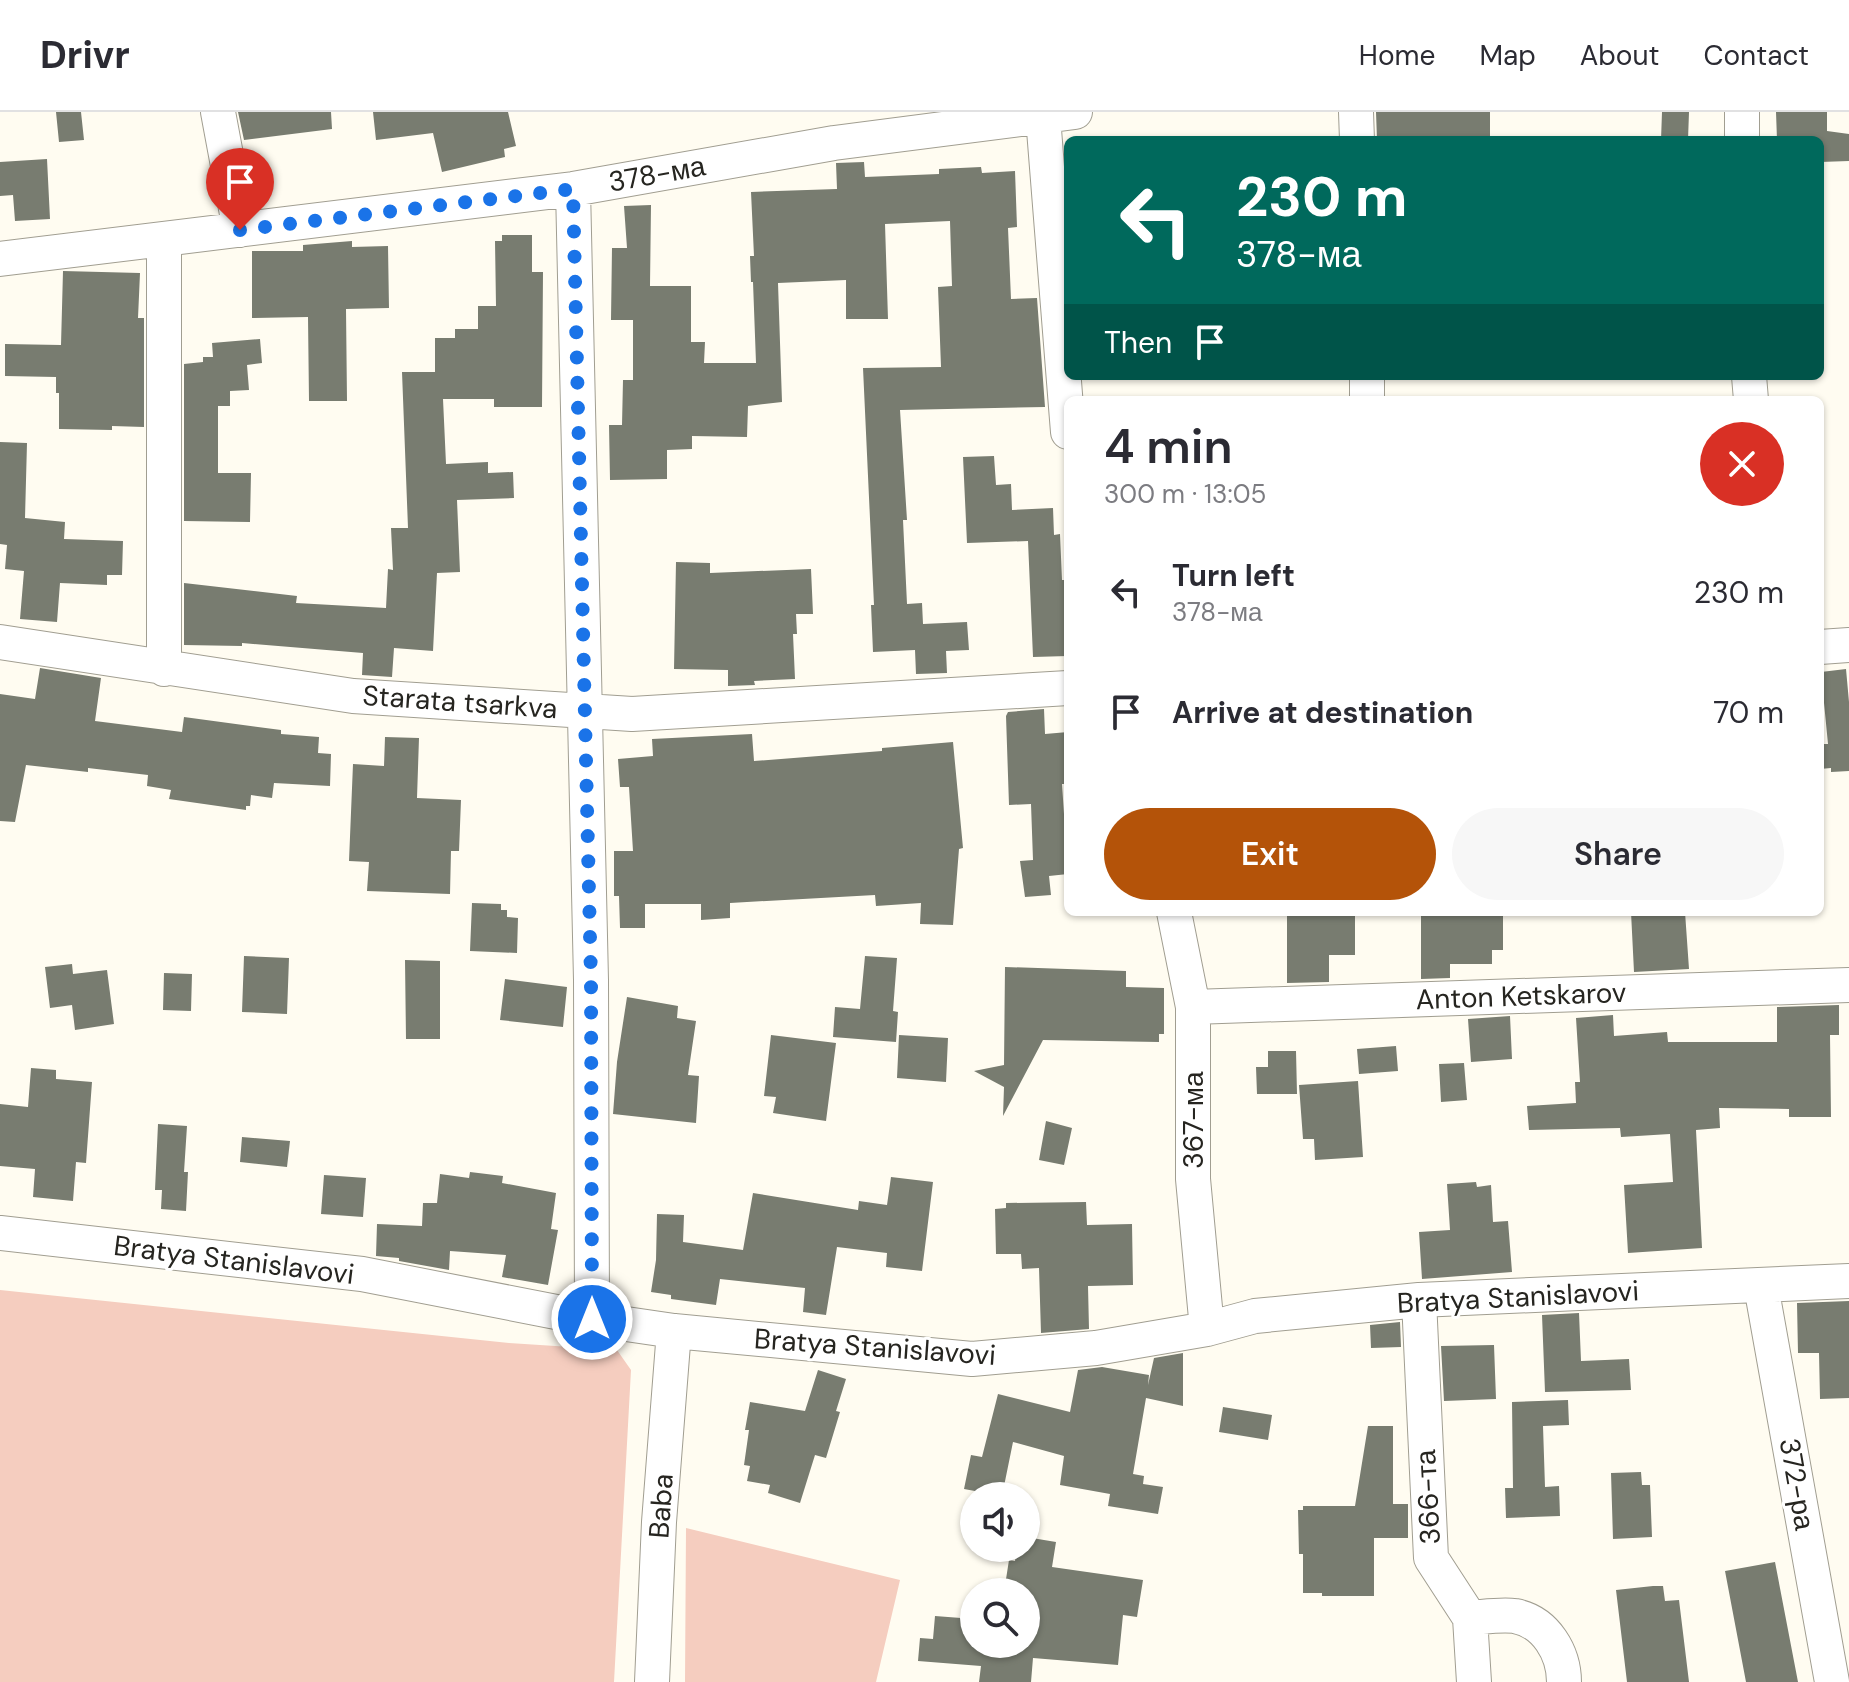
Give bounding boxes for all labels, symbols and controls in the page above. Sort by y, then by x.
text: Drivr [40,30,130,80]
text: Home [1359,37,1435,74]
text: Map [1479,37,1536,74]
text: About [1580,37,1659,74]
text: Contact [1703,37,1809,74]
street label: 378-ма [606,147,709,201]
pin [206,148,274,230]
icon: arrive [218,160,262,204]
text: 230 m [1236,160,1407,233]
icon: left [1104,168,1208,272]
text: 378-ма [1236,231,1361,278]
icon: arrive [1188,320,1232,364]
text: Then [1104,323,1172,362]
text: 4 min [1104,415,1232,478]
button: close [1700,422,1784,506]
text: 300 m · 13:05 [1104,477,1266,511]
text: Turn left [1172,556,1295,595]
icon: left [1104,570,1148,614]
text: 230 m [1694,573,1784,612]
text: 378-ма [1172,595,1263,629]
street label: Starata tsarkva [361,677,559,727]
icon: arrive [1104,690,1148,734]
text: Arrive at destination [1172,693,1473,732]
text: 70 m [1713,693,1784,732]
button: Exit [1104,808,1436,900]
button: Share [1452,808,1784,900]
street label: Anton Ketskarov [1415,974,1627,1018]
street label: 367-ма [1175,1071,1212,1169]
street label: Bratya Stanislavovi [112,1227,356,1293]
street label: Bratya Stanislavovi [1396,1272,1640,1322]
position arrow [550,1277,634,1361]
street label: Bratya Stanislavovi [753,1320,997,1374]
street label: 372-ра [1771,1435,1823,1533]
street label: 366-та [1407,1448,1449,1545]
street label: Baba [640,1472,682,1540]
map controls [960,1482,1040,1658]
button: sound [960,1482,1040,1562]
button: search [960,1578,1040,1658]

